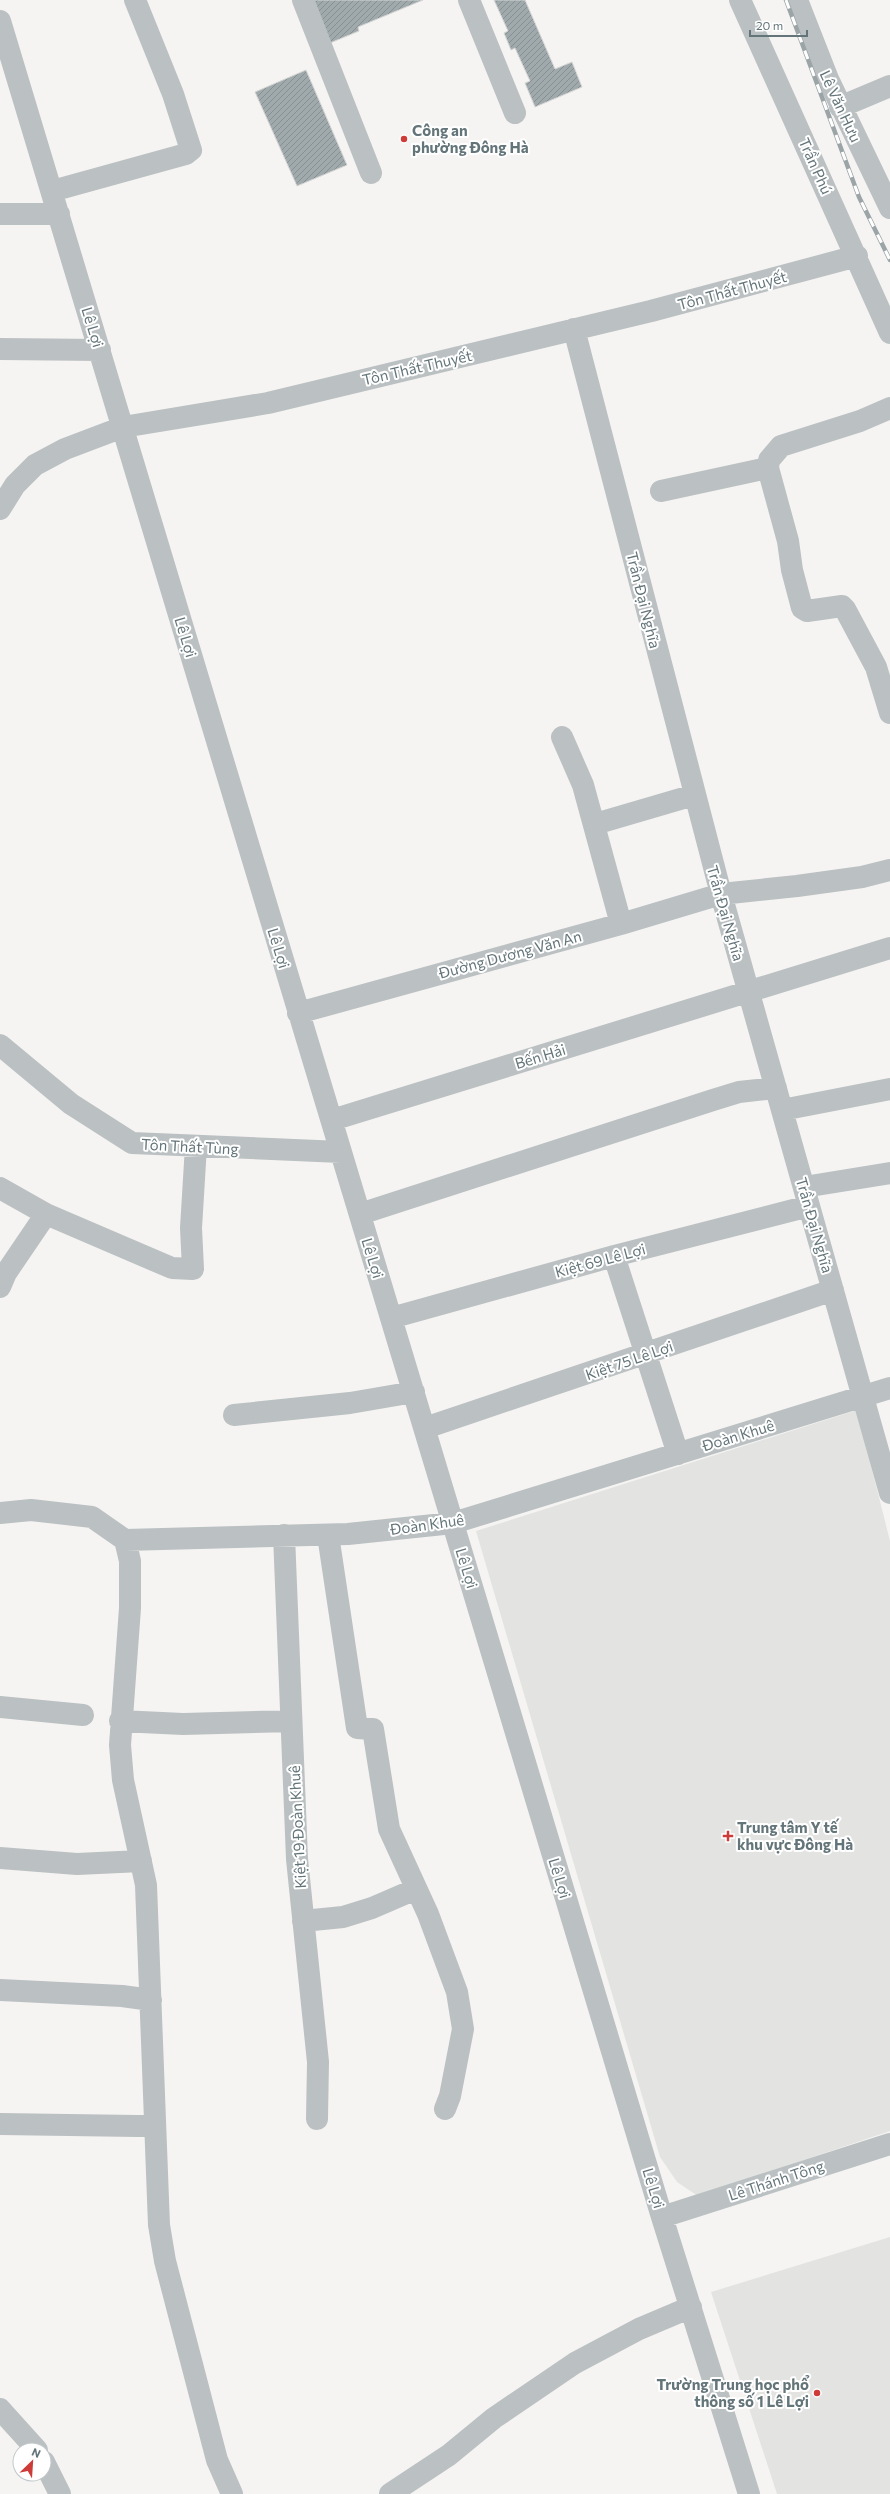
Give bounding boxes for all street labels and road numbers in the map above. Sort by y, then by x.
street label: Lê Văn Hưu [817,67,865,145]
street label: Trần Phú [796,135,836,197]
street label: Tôn Thất Thuyết [676,267,788,313]
street label: Lê Lợi [78,305,108,349]
street label: Tôn Thất Thuyết [360,346,474,388]
street label: Trần Đại Nghĩa [623,550,665,650]
street label: Lê Lợi [171,615,201,659]
street label: Trần Đại Nghĩa [704,863,748,963]
street label: Lê Lợi [264,926,294,970]
street label: Đường Dương Văn An [436,926,583,982]
street label: Bến Hải [513,1040,567,1072]
street label: Tôn Thất Tùng [141,1134,239,1158]
street label: Trần Đại Nghĩa [793,1175,837,1275]
street label: Lê Lợi [358,1236,388,1280]
street label: Kiệt 69 Lê Lợi [553,1239,647,1281]
street label: Kiệt 75 Lê Lợi [583,1337,675,1383]
street label: Đoàn Khuê [699,1416,776,1455]
street label: Đoàn Khuê [388,1510,465,1538]
street label: Lê Lợi [452,1546,482,1590]
street label: Kiệt 19 Đoàn Khuê [285,1765,309,1889]
street label: Lê Lợi [545,1856,575,1900]
street label: Lê Thánh Tông [726,2156,826,2204]
street label: Lê Lợi [639,2166,669,2210]

